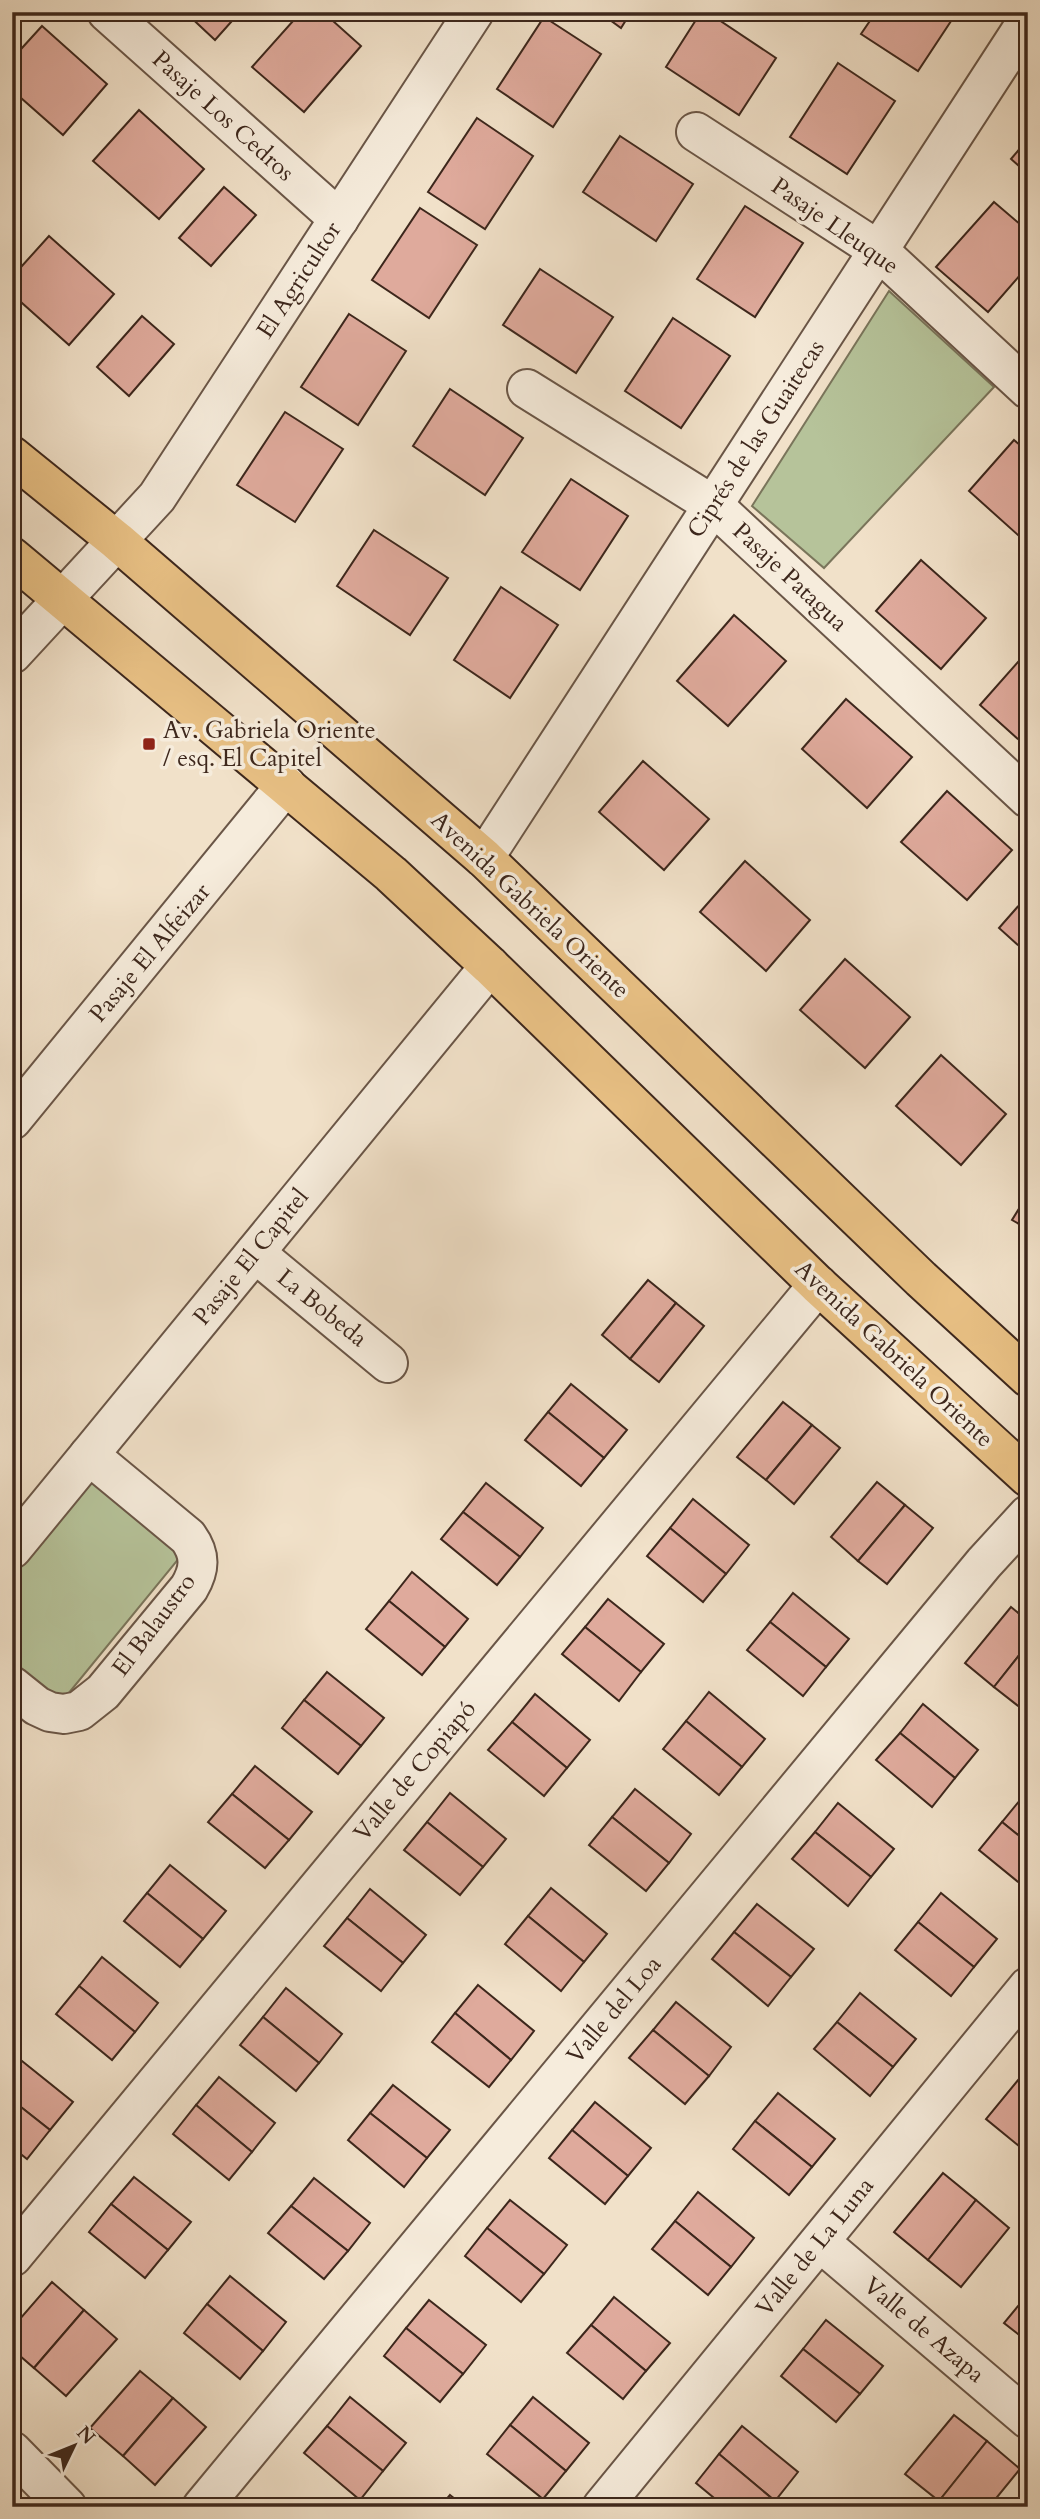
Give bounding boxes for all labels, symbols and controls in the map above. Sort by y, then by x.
street label: Pasaje Los Cedros [145,43,301,189]
street label: Pasaje Lleuque [765,170,905,282]
street label: El Agricultor [249,215,349,345]
street label: Ciprés de las Guaitecas [679,333,833,545]
street label: Pasaje Patagua [725,515,855,639]
place label: Av. Gabriela Oriente / esq. El Capitel [163,714,376,775]
marker: Av. Gabriela Oriente / esq. El Capitel [141,736,157,752]
street label: Avenida Gabriela Oriente [423,804,637,1006]
street label: Pasaje El Alfeizar [82,876,218,1030]
street label: Pasaje El Capitel [186,1182,316,1332]
street label: Avenida Gabriela Oriente [787,1253,1001,1455]
street label: La Bobeda [270,1261,375,1355]
street label: El Balaustro [104,1567,204,1683]
street label: Valle de Copiapó [346,1693,484,1849]
street label: Valle del Loa [559,1948,669,2071]
street label: Valle de La Luna [748,2170,882,2324]
street label: Valle de Azapa [856,2269,992,2391]
north arrow [38,2410,108,2480]
text: N [71,2420,101,2450]

